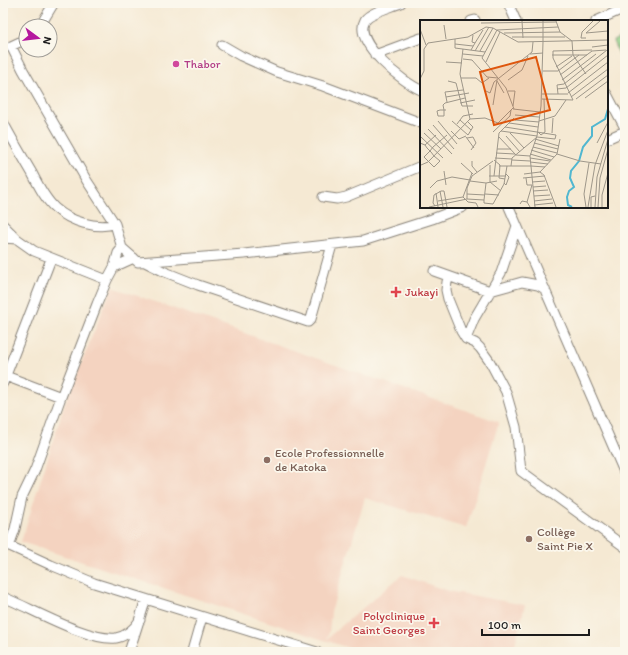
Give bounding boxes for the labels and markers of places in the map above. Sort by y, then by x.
place label: Thabor [184,57,221,71]
marker: Thabor [171,59,181,69]
place label: Jukayi [405,285,438,299]
marker: Jukayi [390,286,402,298]
place label: Ecole Professionnelle de Katoka [275,446,384,474]
marker: Ecole Professionnelle de Katoka [262,455,272,465]
place label: Collège Saint Pie X [537,525,593,553]
marker: Collège Saint Pie X [524,534,534,544]
place label: Polyclinique Saint Georges [353,609,425,637]
marker: Polyclinique Saint Georges [428,617,440,629]

